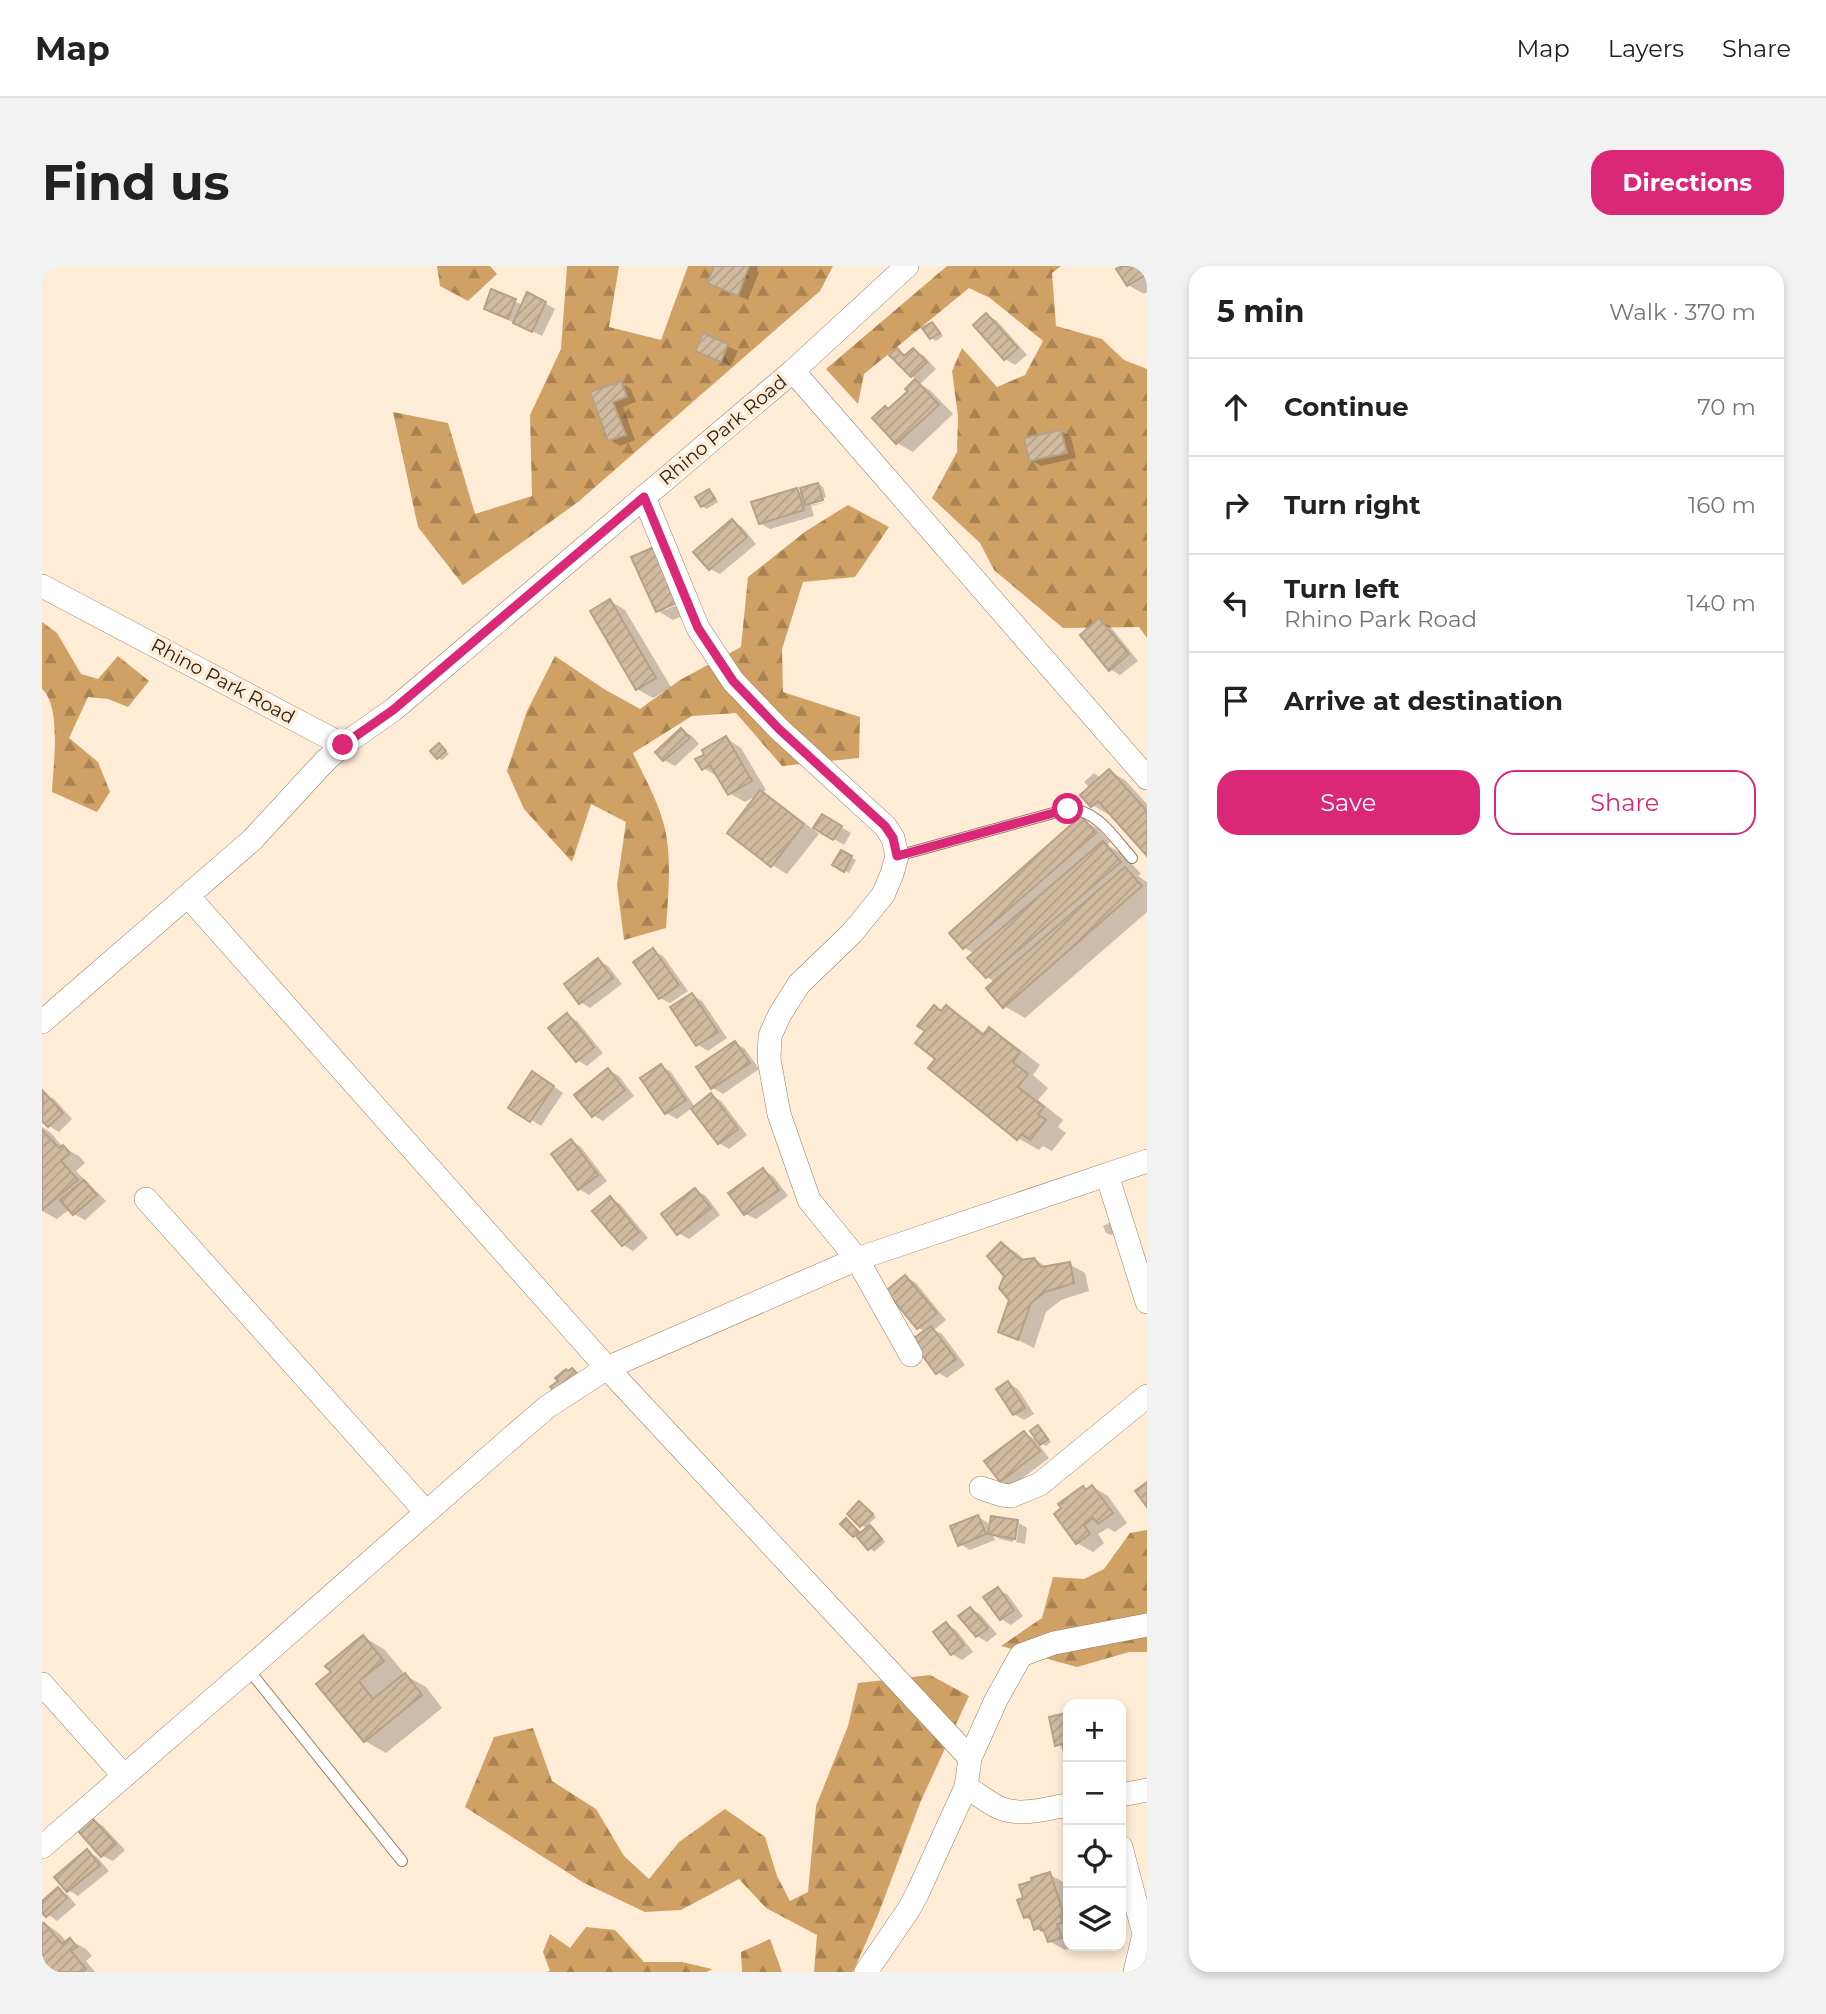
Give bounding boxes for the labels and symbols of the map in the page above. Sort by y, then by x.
street label: Rhino Park Road [655,370,791,490]
street label: Rhino Park Road [147,633,299,729]
route end [327,729,358,760]
route start [1052,793,1083,824]

